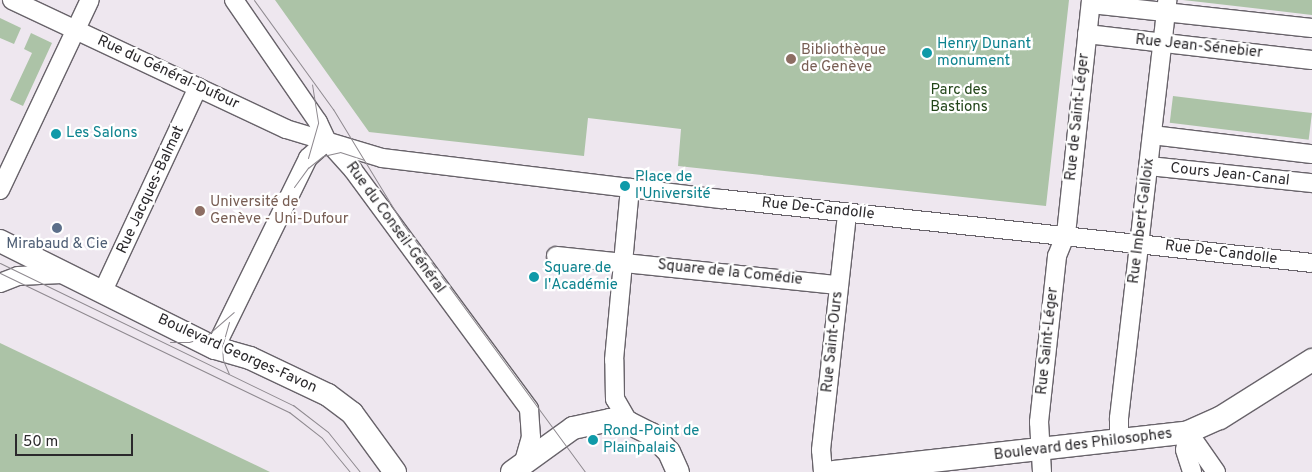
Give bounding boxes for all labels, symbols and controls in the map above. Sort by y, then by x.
street label: Rue Jean-Sénebier [1134,31,1264,63]
street label: Rue du Général-Dufour [94,32,242,114]
place label: Henry Dunant monument [937,35,1031,70]
place label: Bibliothèque de Genève [801,41,886,76]
marker: Henry Dunant monument [921,47,933,59]
street label: Rue de Saint-Léger [1062,52,1094,182]
marker: Bibliothèque de Genève [785,53,797,65]
park label: Parc des Bastions [930,81,988,116]
street label: Rue Jacques-Balmat [113,123,189,257]
place label: Les Salons [66,125,137,143]
marker: Les Salons [50,128,62,140]
street label: Rue Imbert-Galloix [1125,157,1159,285]
street label: Rue du Conseil-Général [341,159,449,297]
street label: Cours Jean-Canal [1169,160,1291,190]
place label: Place de l'Université [635,168,711,203]
marker: Place de l'Université [619,180,631,192]
place label: Université de Genève - Uni-Dufour [210,193,349,228]
street label: Rue De-Candolle [761,194,875,224]
marker: Université de Genève - Uni-Dufour [194,205,206,217]
marker: Mirabaud & Cie [51,222,63,234]
place label: Mirabaud & Cie [6,236,108,254]
street label: Rue De-Candolle [1164,237,1278,269]
street label: Square de la Comédie [657,256,803,290]
place label: Square de l'Académie [544,259,618,294]
marker: Square de l'Académie [528,271,540,283]
street label: Rue Saint-Léger [1033,286,1063,396]
street label: Rue Saint-Ours [819,290,847,394]
street label: Boulevard Georges-Favon [155,311,319,397]
place label: Rond-Point de Plainpalais [603,422,699,457]
scale bar [18,424,135,456]
street label: Boulevard des Philosophes [993,425,1173,465]
text: 50 m [23,433,58,452]
marker: Rond-Point de Plainpalais [587,434,599,446]

